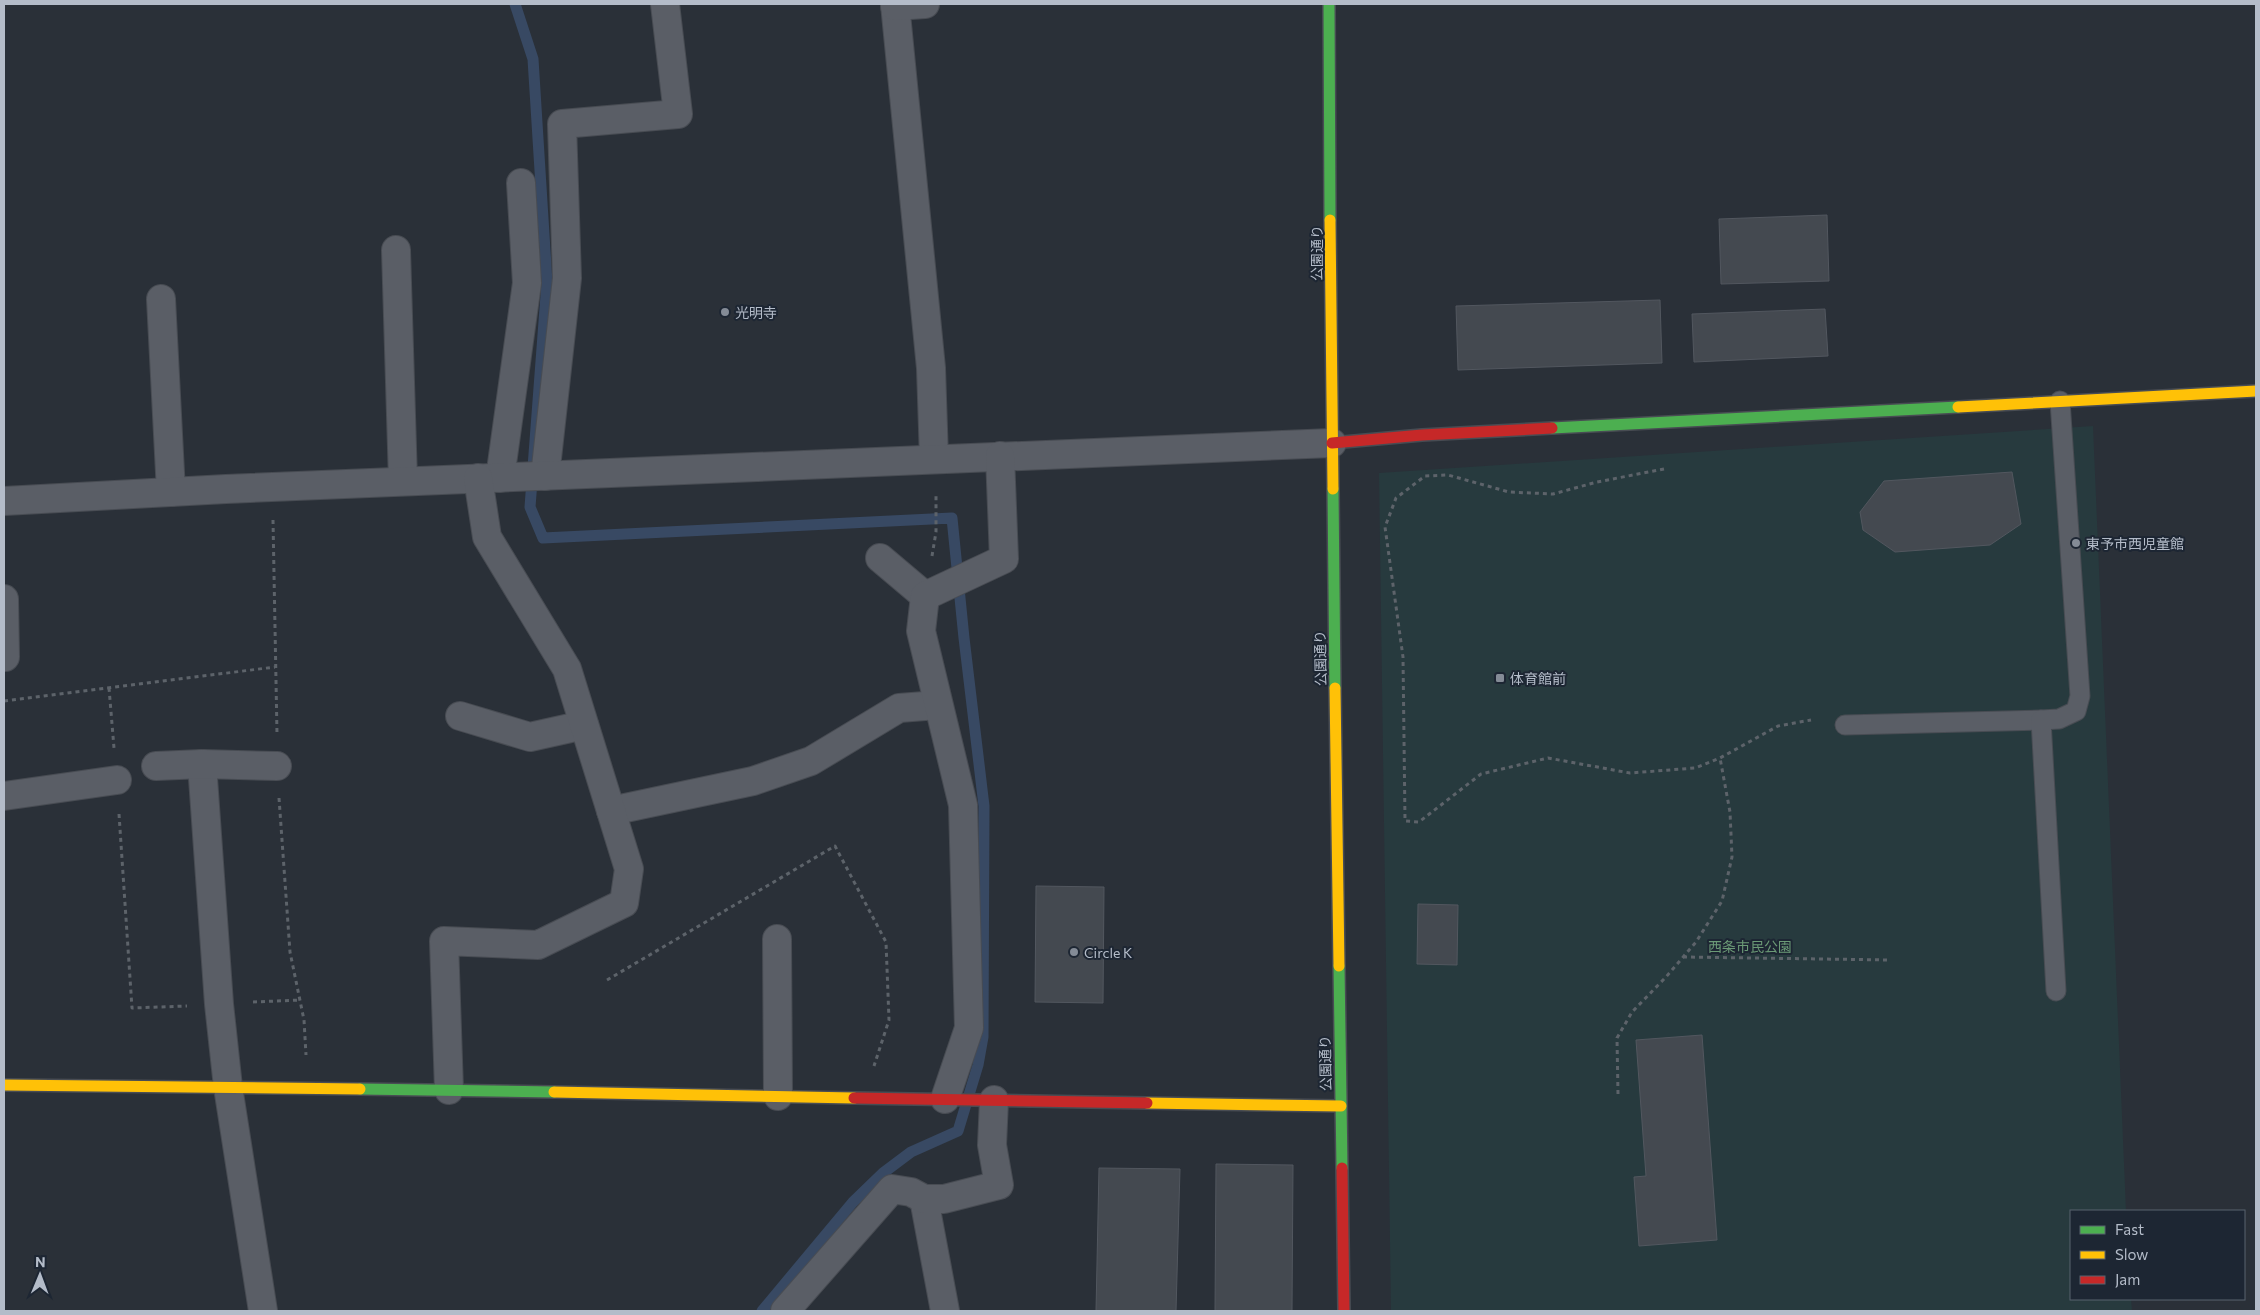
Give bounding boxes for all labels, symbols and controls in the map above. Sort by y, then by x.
street label: 公園通り [1308,225,1325,281]
place label: 光明寺 [735,304,777,321]
marker: 光明寺 [719,306,731,318]
place label: 東予市西児童館 [2086,535,2184,552]
marker: 東予市西児童館 [2070,537,2082,549]
street label: 公園通り [1311,630,1329,686]
place label: 体育館前 [1510,670,1566,687]
marker: 体育館前 [1494,672,1506,684]
park label: 西条市民公園 [1708,938,1792,955]
place label: Circle K [1084,944,1132,961]
marker: Circle K [1068,946,1080,958]
street label: 公園通り [1316,1035,1334,1091]
legend [2070,1210,2245,1300]
text: Fast [2115,1220,2144,1238]
text: Slow [2115,1245,2148,1263]
north arrow [15,1250,65,1300]
text: N [35,1253,46,1270]
text: Jam [2115,1270,2140,1288]

